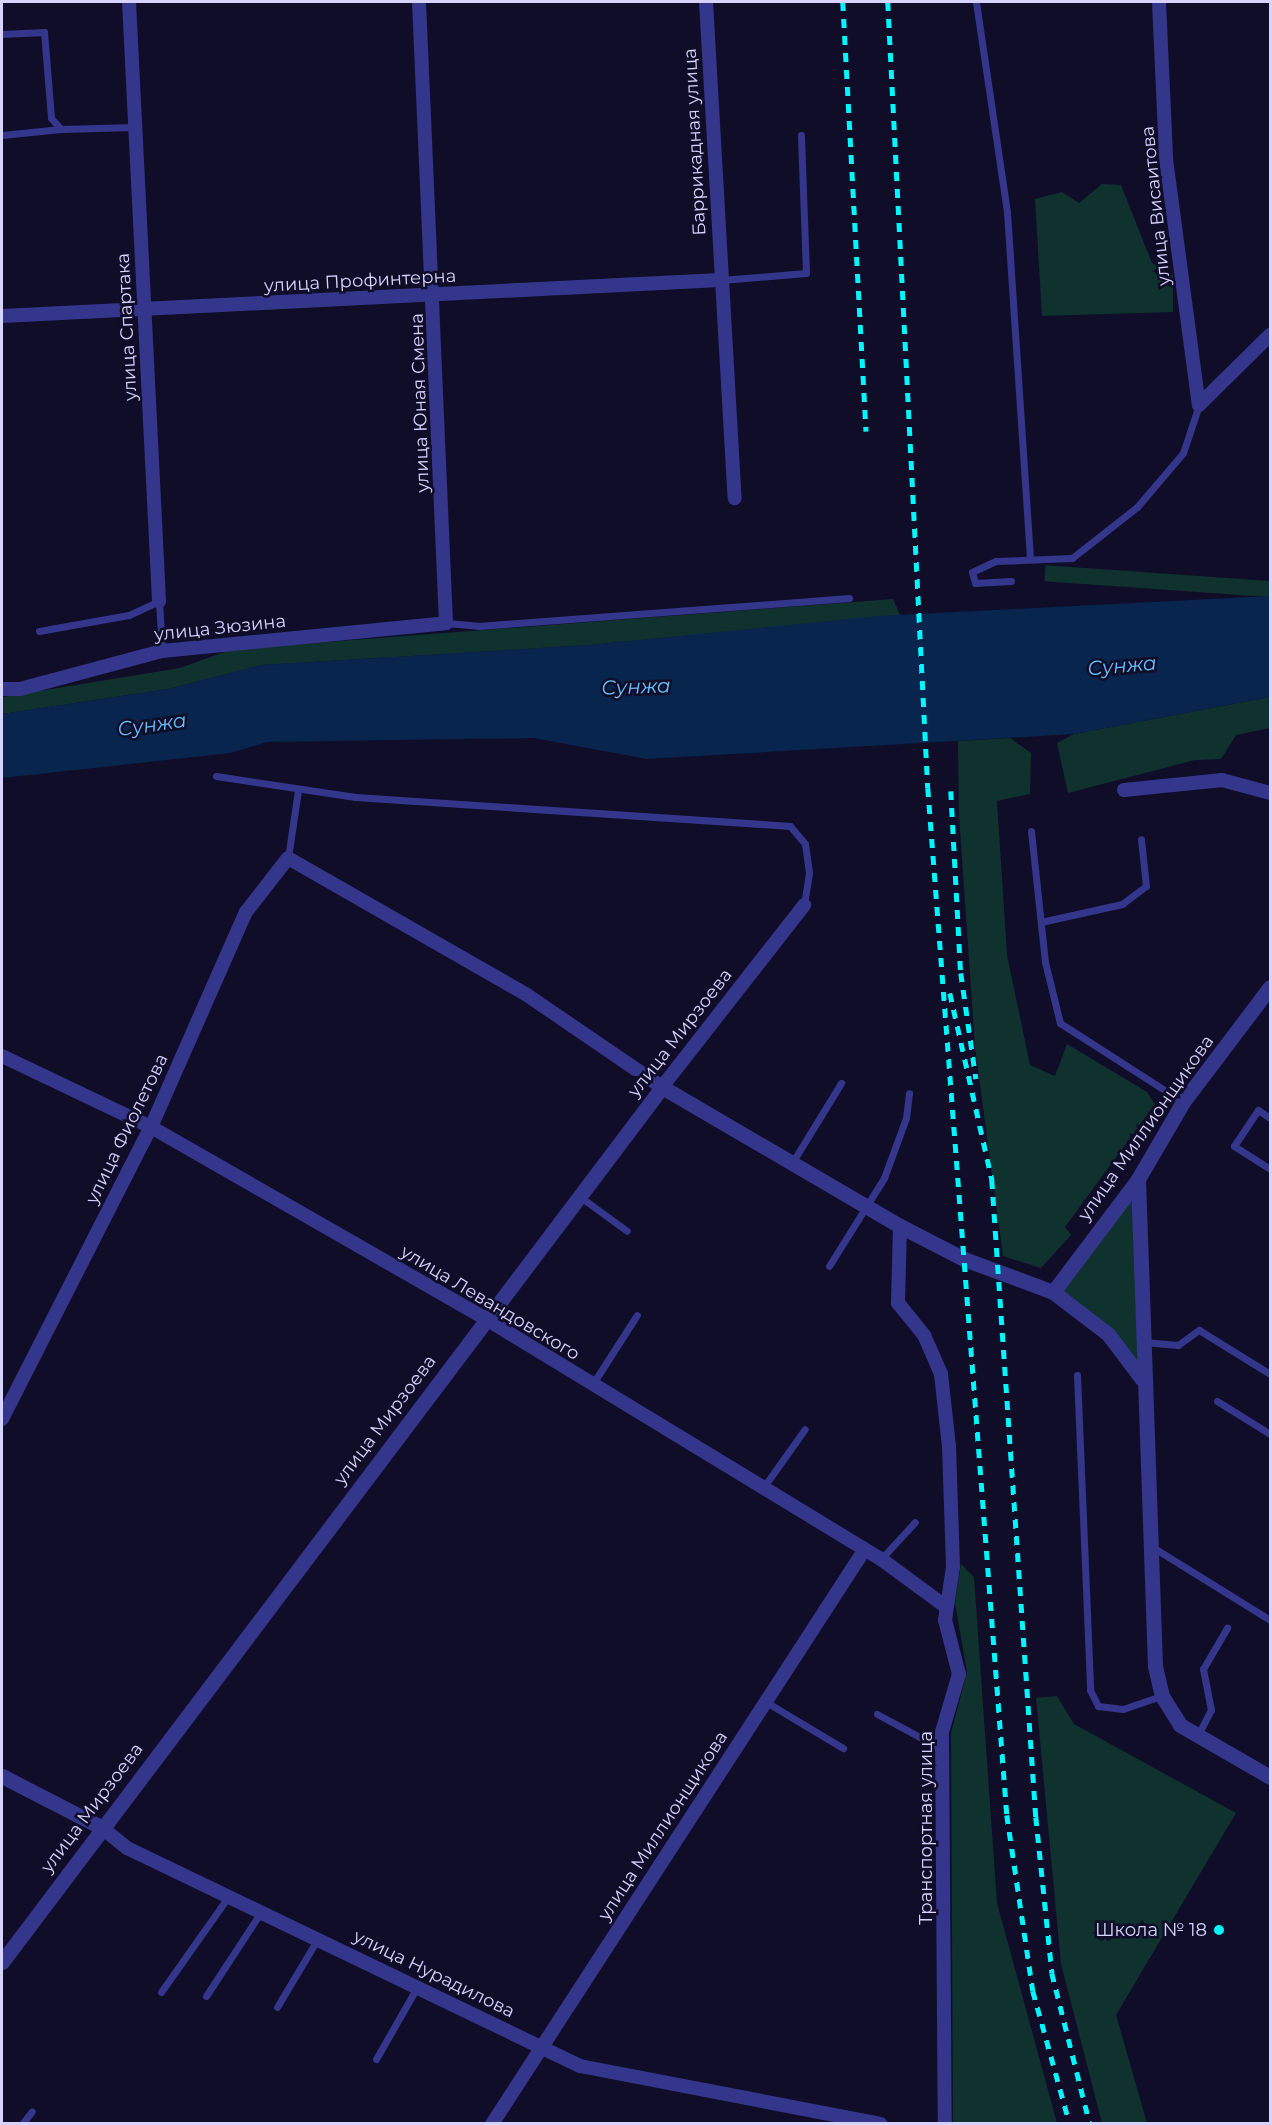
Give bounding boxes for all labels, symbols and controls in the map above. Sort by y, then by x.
street label: Баррикадная улица [679,48,711,236]
street label: улица Висаитова [1137,125,1175,287]
street label: улица Спартака [112,252,142,402]
street label: улица Профинтерна [263,265,457,297]
street label: улица Юная Смена [406,313,434,493]
street label: улица Зюзина [153,610,287,646]
water label: Сунжа [1086,651,1158,681]
water label: Сунжа [601,674,671,700]
water label: Сунжа [116,708,188,742]
street label: улица Мирзоева [623,965,737,1101]
street label: улица Миллионщикова [1074,1031,1218,1225]
street label: улица Фиолетова [81,1050,173,1208]
street label: улица Левандовского [397,1241,583,1365]
street label: улица Мирзоева [329,1351,441,1489]
street label: улица Миллионщикова [594,1727,732,1925]
street label: Транспортная улица [915,1731,937,1925]
street label: улица Мирзоева [36,1739,148,1877]
place label: Школа № 18 [1095,1919,1207,1941]
marker: Школа № 18 [1212,1923,1226,1937]
street label: улица Нурадилова [350,1926,518,2022]

